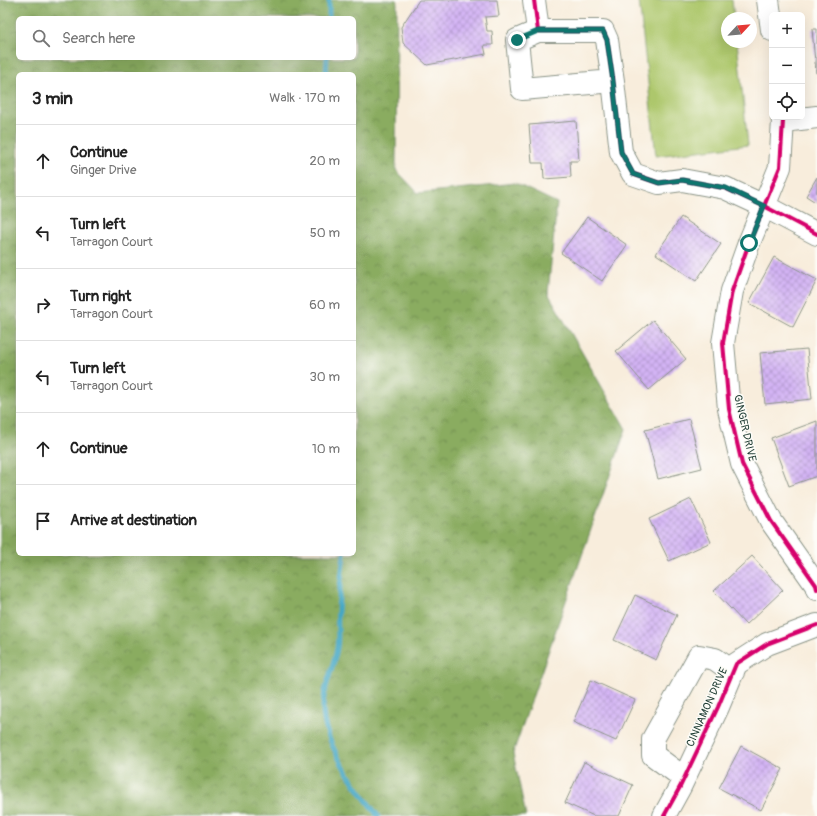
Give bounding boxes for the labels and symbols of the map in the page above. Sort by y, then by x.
north arrow [721,12,757,48]
route end [508,31,526,49]
route start [740,234,758,252]
street label: GINGER DRIVE [731,393,759,463]
street label: CINNAMON DRIVE [684,665,730,749]

